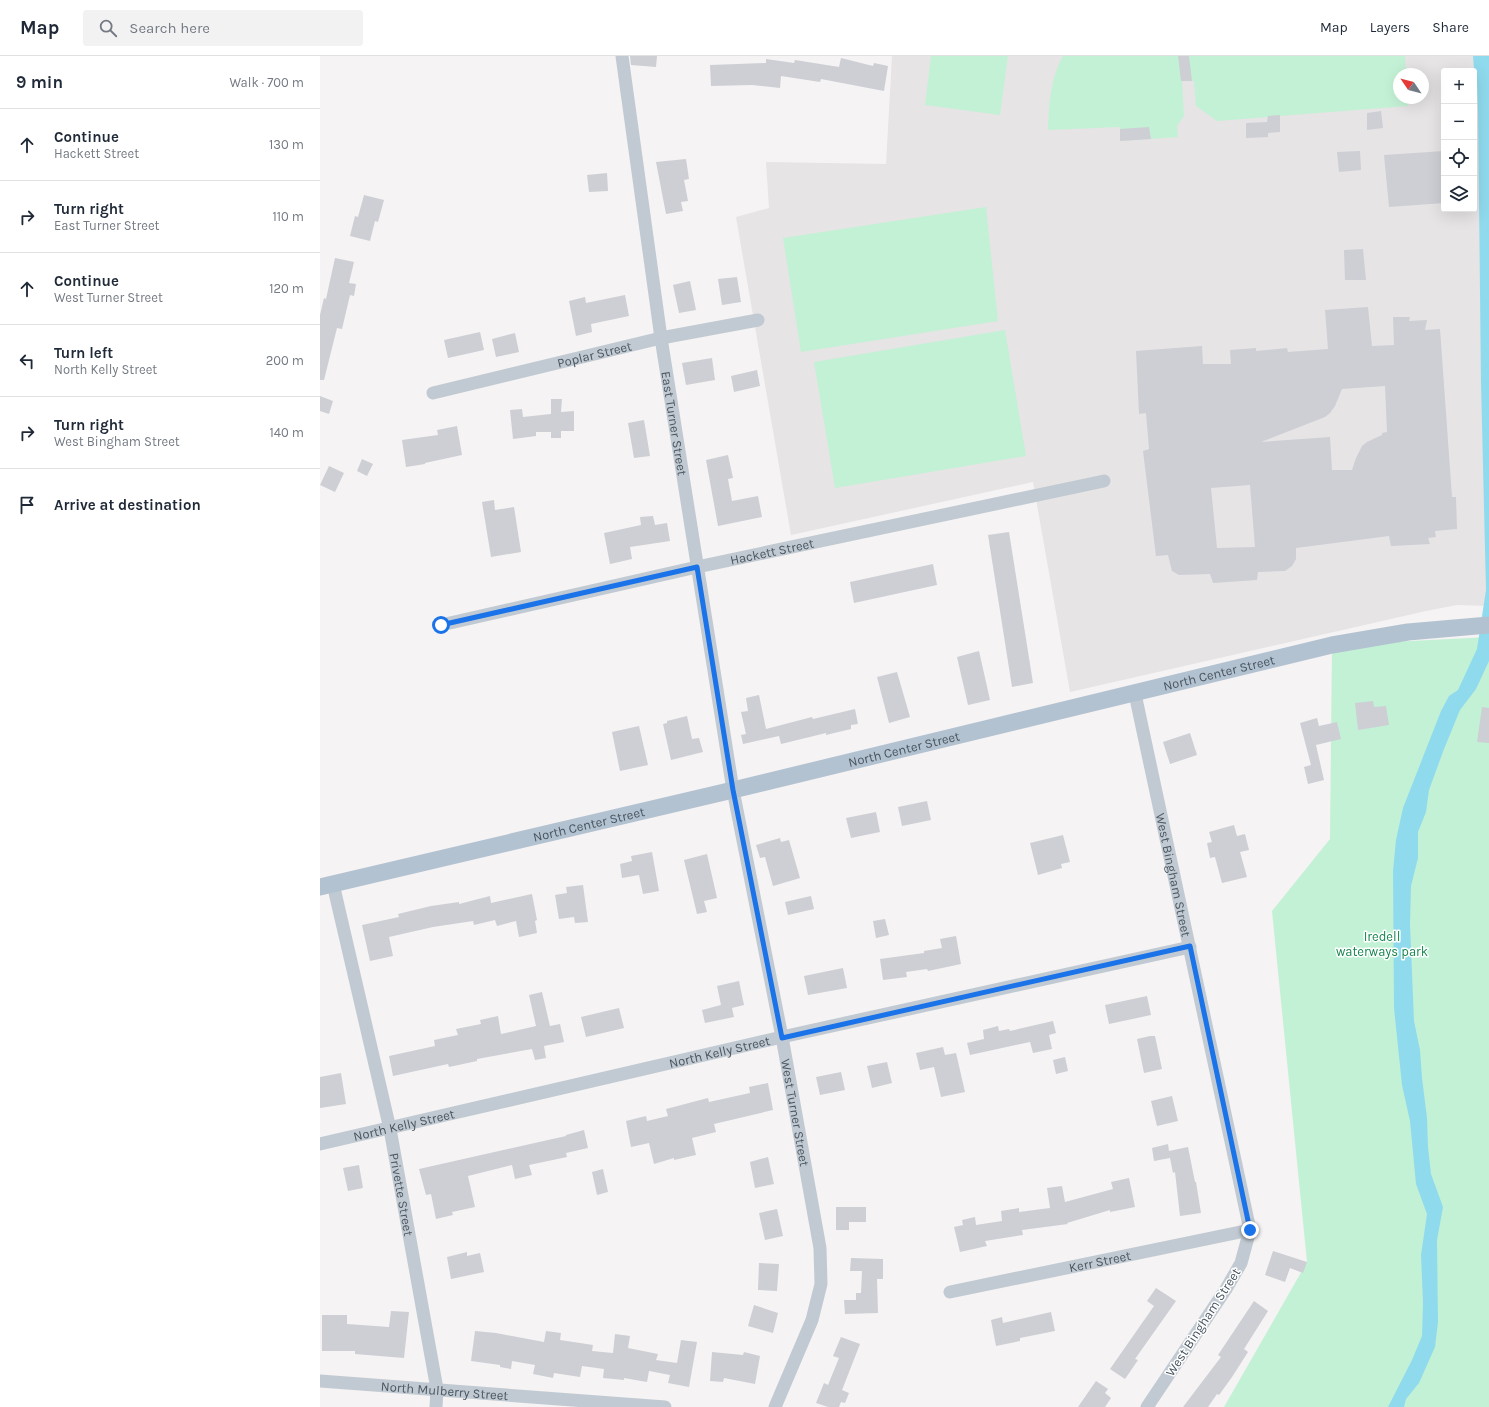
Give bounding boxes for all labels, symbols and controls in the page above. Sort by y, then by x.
search box [83,10,363,46]
text: Map [20,17,59,39]
icon: search [97,17,119,39]
text: Search here [129,19,210,37]
text: Map [1320,19,1348,36]
text: Layers [1370,19,1410,36]
text: Share [1432,19,1469,36]
north arrow [1393,68,1429,104]
map controls [1441,68,1477,212]
button: + [1441,68,1477,104]
text: 9 min [16,72,63,92]
text: Walk · 700 m [229,75,304,90]
button: − [1441,104,1477,140]
text: Continue [54,128,119,146]
icon: ahead [16,134,38,156]
text: 130 m [269,137,304,152]
button: locate [1441,140,1477,176]
text: Hackett Street [54,146,139,161]
button: layers [1441,176,1477,212]
text: Turn right [54,200,124,218]
icon: right [16,206,38,228]
text: 110 m [272,209,304,224]
text: East Turner Street [54,218,159,233]
text: Continue [54,272,119,290]
icon: ahead [16,278,38,300]
text: 120 m [269,281,304,296]
text: West Turner Street [54,290,163,305]
street label: Poplar Street [556,338,633,370]
text: Turn left [54,344,113,362]
icon: left [16,350,38,372]
text: 200 m [266,353,304,368]
text: North Kelly Street [54,362,157,377]
street label: East Turner Street [659,370,690,477]
text: Turn right [54,416,124,434]
icon: right [16,422,38,444]
text: 140 m [269,425,304,440]
text: West Bingham Street [54,434,180,449]
icon: arrive [16,494,38,516]
text: Arrive at destination [54,496,201,514]
street label: Hackett Street [729,535,815,567]
route start [432,616,450,634]
street label: North Center Street [1161,652,1276,693]
street label: North Center Street [847,728,961,769]
street label: North Center Street [531,804,646,844]
street label: West Bingham Street [1153,812,1194,938]
park label: Iredell waterways park [1336,929,1428,959]
street label: North Kelly Street [667,1033,772,1070]
street label: West Turner Street [779,1058,813,1168]
street label: North Kelly Street [352,1106,456,1144]
street label: Privette Street [387,1152,417,1237]
route end [1241,1221,1259,1239]
street label: Kerr Street [1068,1247,1132,1275]
street label: West Bingham Street [1162,1265,1244,1379]
street label: North Mulberry Street [380,1378,509,1403]

